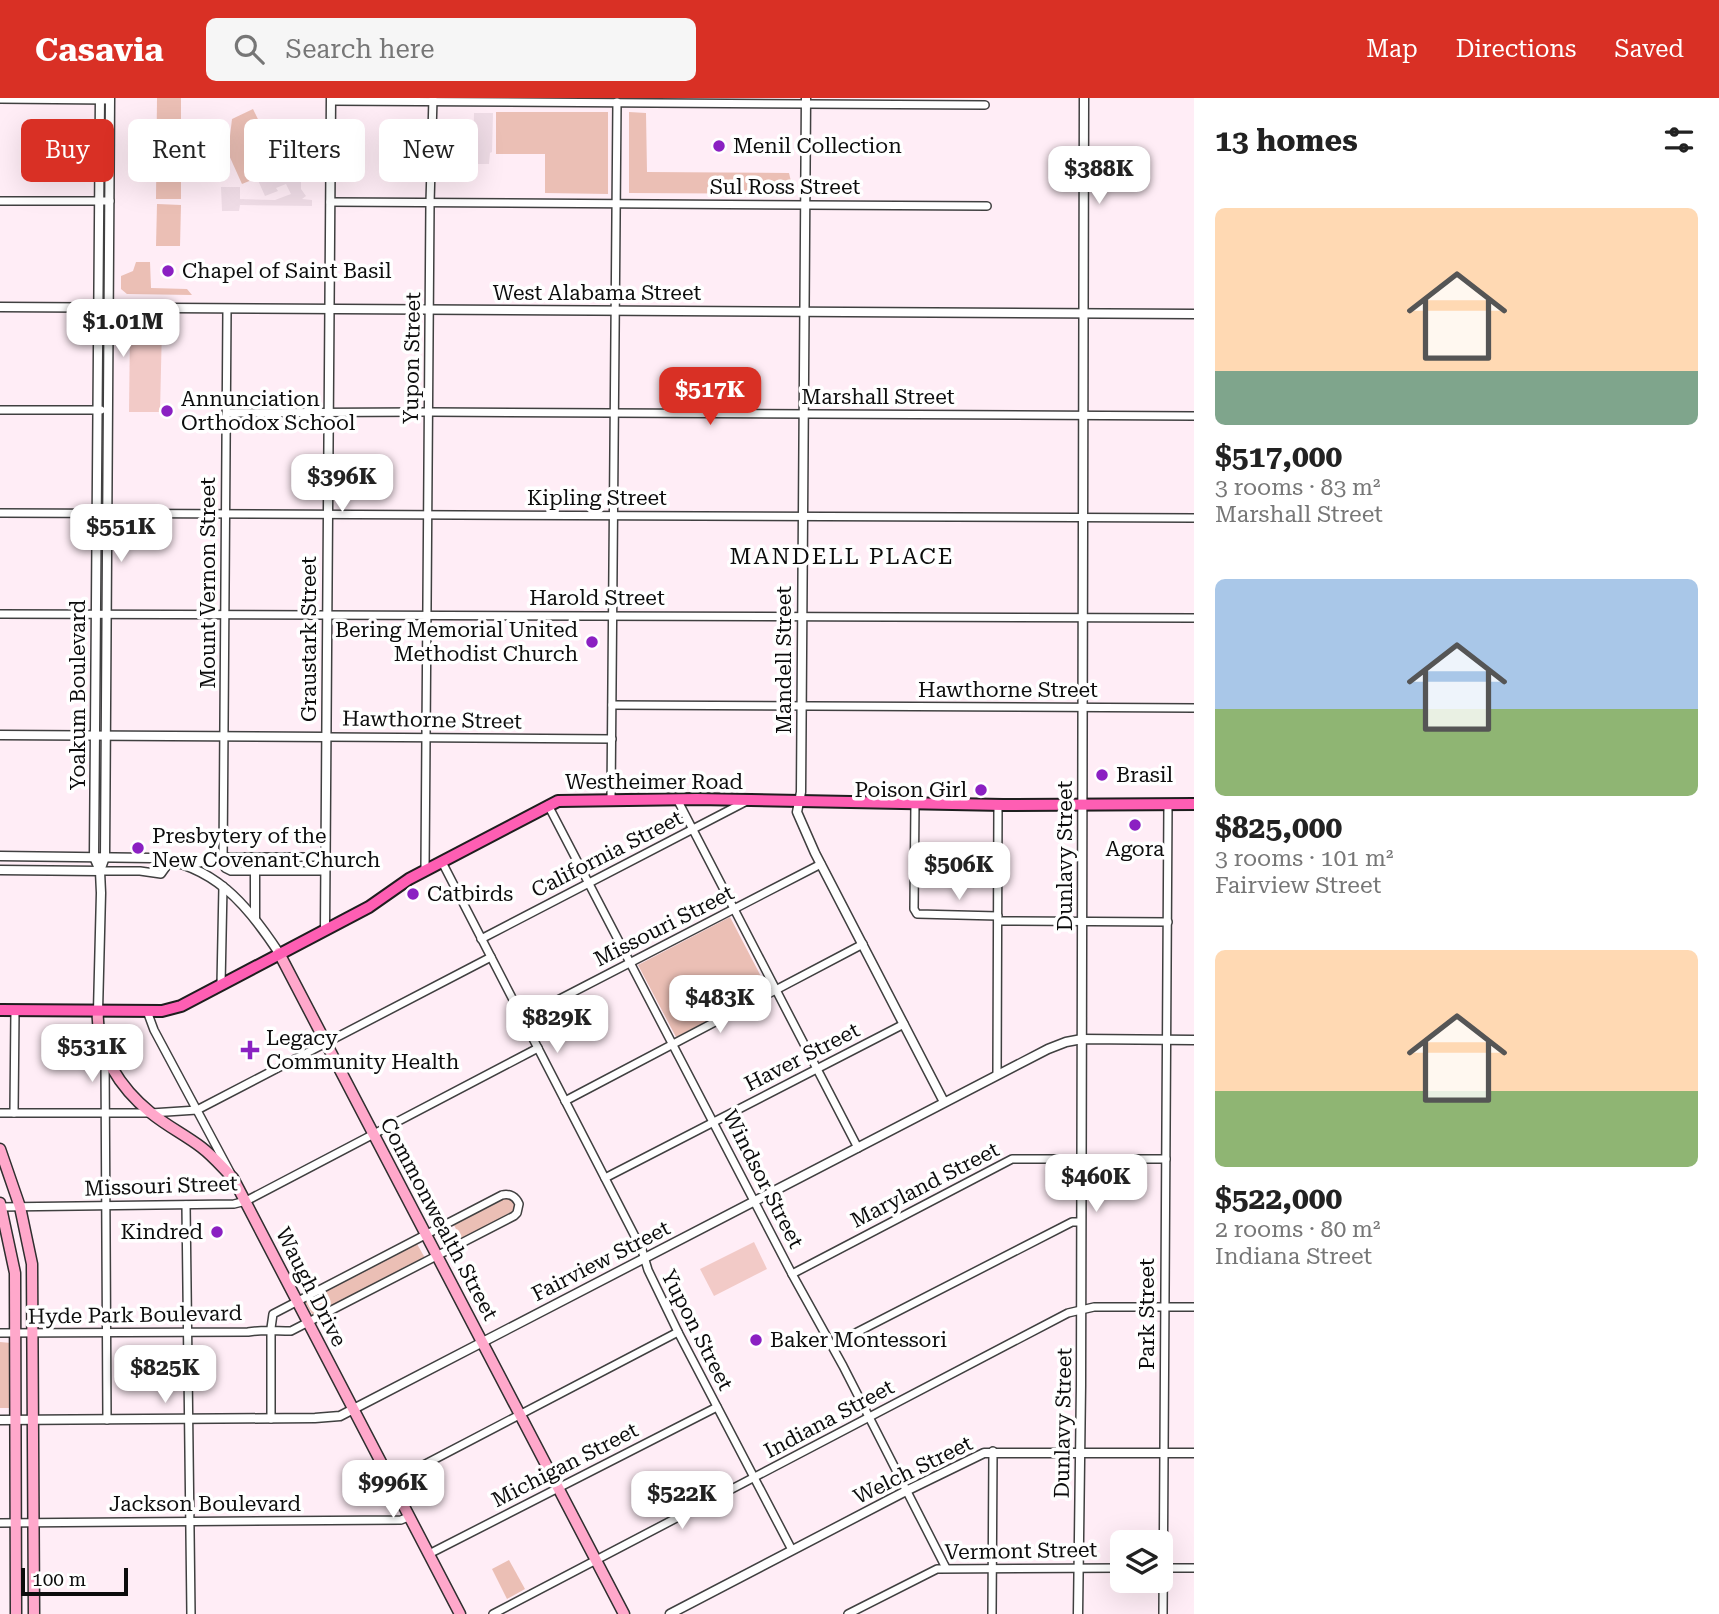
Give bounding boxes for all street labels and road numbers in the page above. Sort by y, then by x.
street label: Sul Ross Street [710,175,860,199]
street label: West Alabama Street [493,281,702,305]
street label: Yupon Street [399,292,425,424]
street label: Marshall Street [801,385,955,409]
street label: Mount Vernon Street [196,477,220,689]
street label: Kipling Street [527,486,667,510]
street label: Graustark Street [297,556,321,722]
street label: Harold Street [529,586,665,610]
street label: Mandell Street [772,586,796,734]
street label: Yoakum Boulevard [66,599,90,790]
street label: Hawthorne Street [918,678,1098,702]
street label: Hawthorne Street [342,706,522,734]
street label: Westheimer Road [565,770,743,794]
street label: Dunlavy Street [1053,781,1077,931]
street label: California Street [527,805,687,902]
street label: Missouri Street [590,880,738,972]
street label: Haver Street [741,1018,864,1096]
street label: Windsor Street [718,1106,808,1252]
street label: Commonwealth Street [375,1114,503,1324]
street label: Maryland Street [847,1137,1003,1233]
street label: Missouri Street [84,1171,238,1201]
street label: Fairview Street [528,1216,674,1306]
street label: Waugh Drive [271,1223,351,1351]
street label: Park Street [1135,1258,1159,1370]
street label: Yupon Street [656,1266,738,1394]
street label: Hyde Park Boulevard [28,1301,243,1329]
street label: Dunlavy Street [1050,1347,1076,1498]
street label: Indiana Street [760,1375,898,1463]
street label: Michigan Street [488,1418,642,1512]
street label: Welch Street [850,1431,976,1509]
street label: Jackson Boulevard [109,1492,302,1516]
street label: Vermont Street [944,1538,1098,1564]

